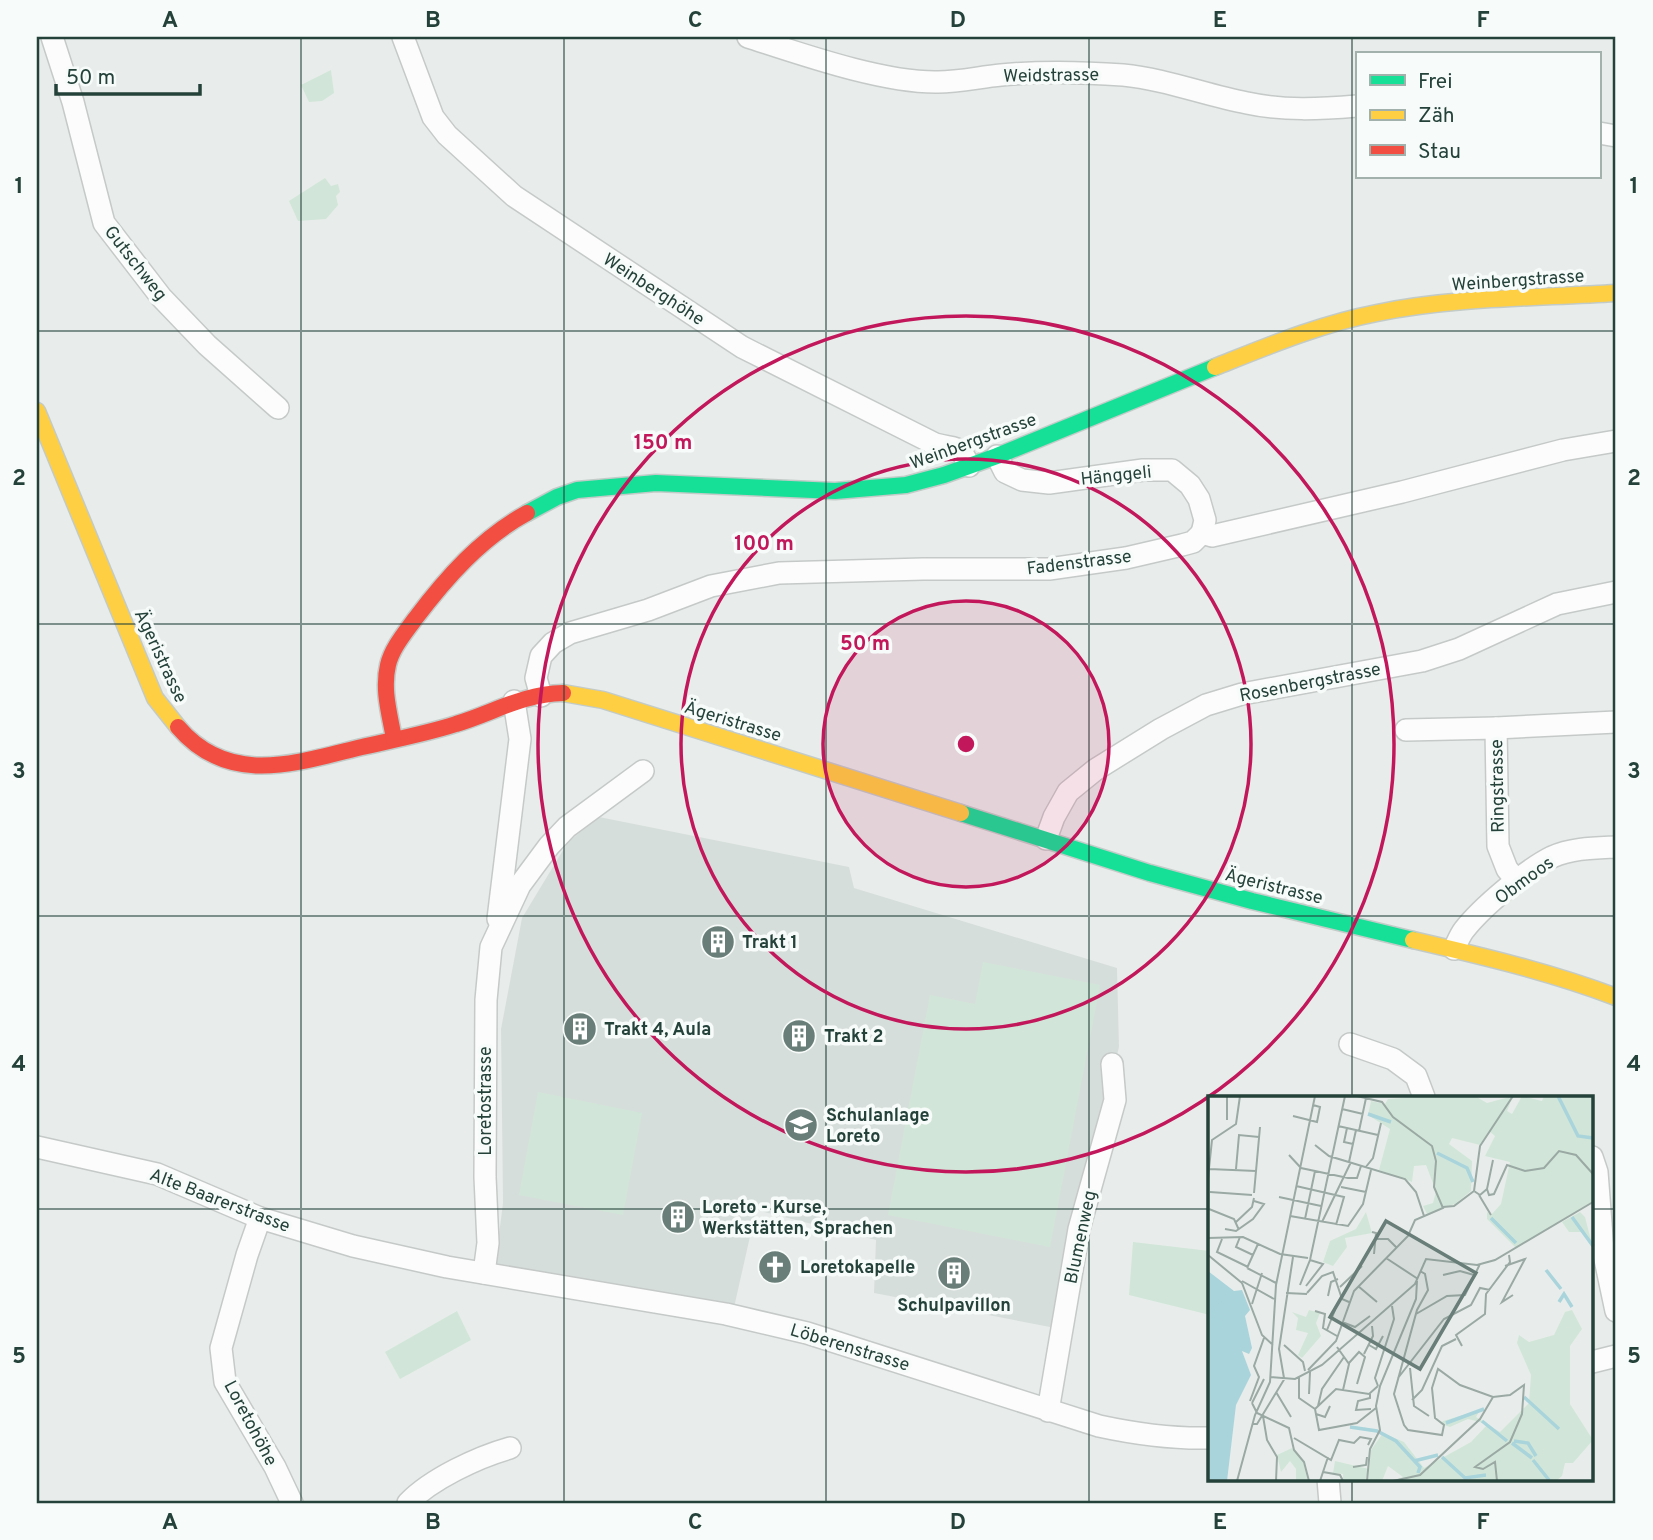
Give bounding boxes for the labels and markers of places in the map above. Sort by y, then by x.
centre of rings [954,732,978,756]
building icon: Trakt 1 [699,923,737,961]
place label: Trakt 1 [742,932,798,955]
building icon: Trakt 4, Aula [561,1010,599,1048]
building icon: Trakt 2 [780,1017,818,1055]
place label: Trakt 4, Aula [604,1019,711,1042]
place label: Trakt 2 [824,1026,884,1049]
place label: Schulanlage Loreto [826,1105,929,1149]
school or university icon: Schulanlage Loreto [782,1106,820,1144]
place label: Loreto - Kurse, Werkstätten, Sprachen [702,1197,893,1241]
building icon: Loreto - Kurse, Werkstätten, Sprachen [659,1198,697,1236]
church icon: Loretokapelle [756,1248,794,1286]
building icon: Schulpavillon [935,1254,973,1292]
place label: Loretokapelle [800,1257,915,1280]
place label: Schulpavillon [897,1295,1011,1318]

